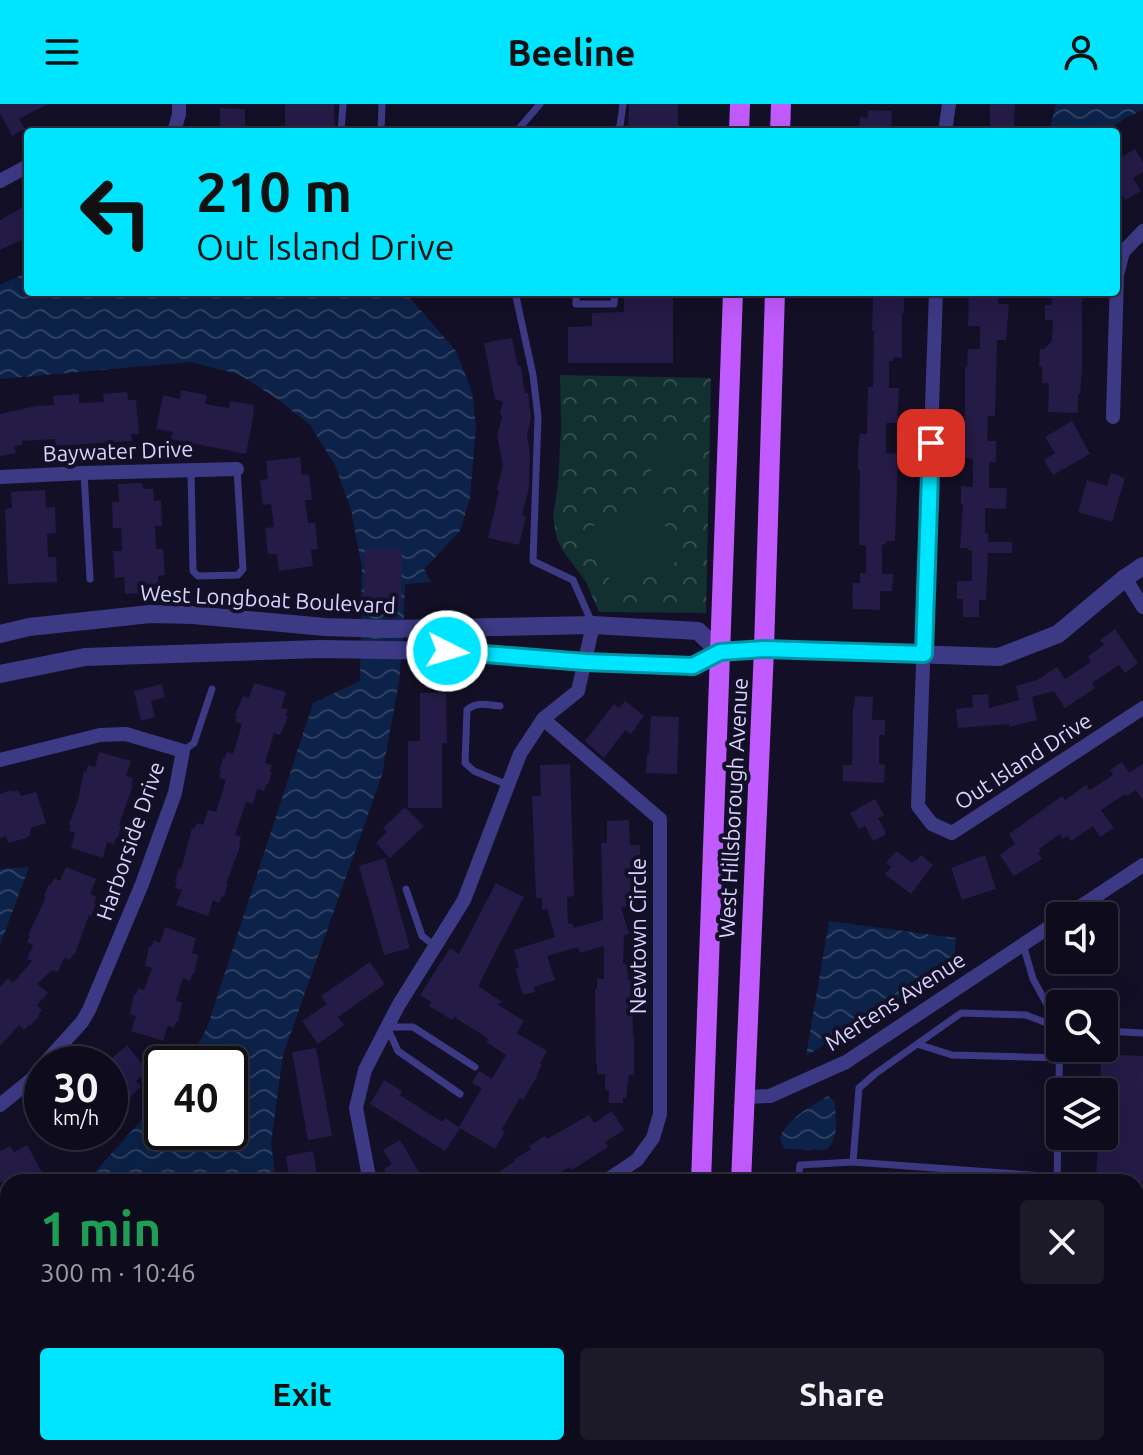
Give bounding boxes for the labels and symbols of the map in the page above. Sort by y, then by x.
pin [897,409,965,477]
street label: Baywater Drive [42,435,194,466]
street label: West Longboat Boulevard [140,579,396,618]
position arrow [405,609,489,693]
street label: West Hillsborough Avenue [713,677,752,939]
street label: Out Island Drive [950,707,1096,814]
street label: Harborside Drive [91,758,168,923]
street label: Newtown Circle [625,858,650,1014]
street label: Mertens Avenue [820,946,969,1055]
speed limit sign: 40 [144,1046,248,1150]

